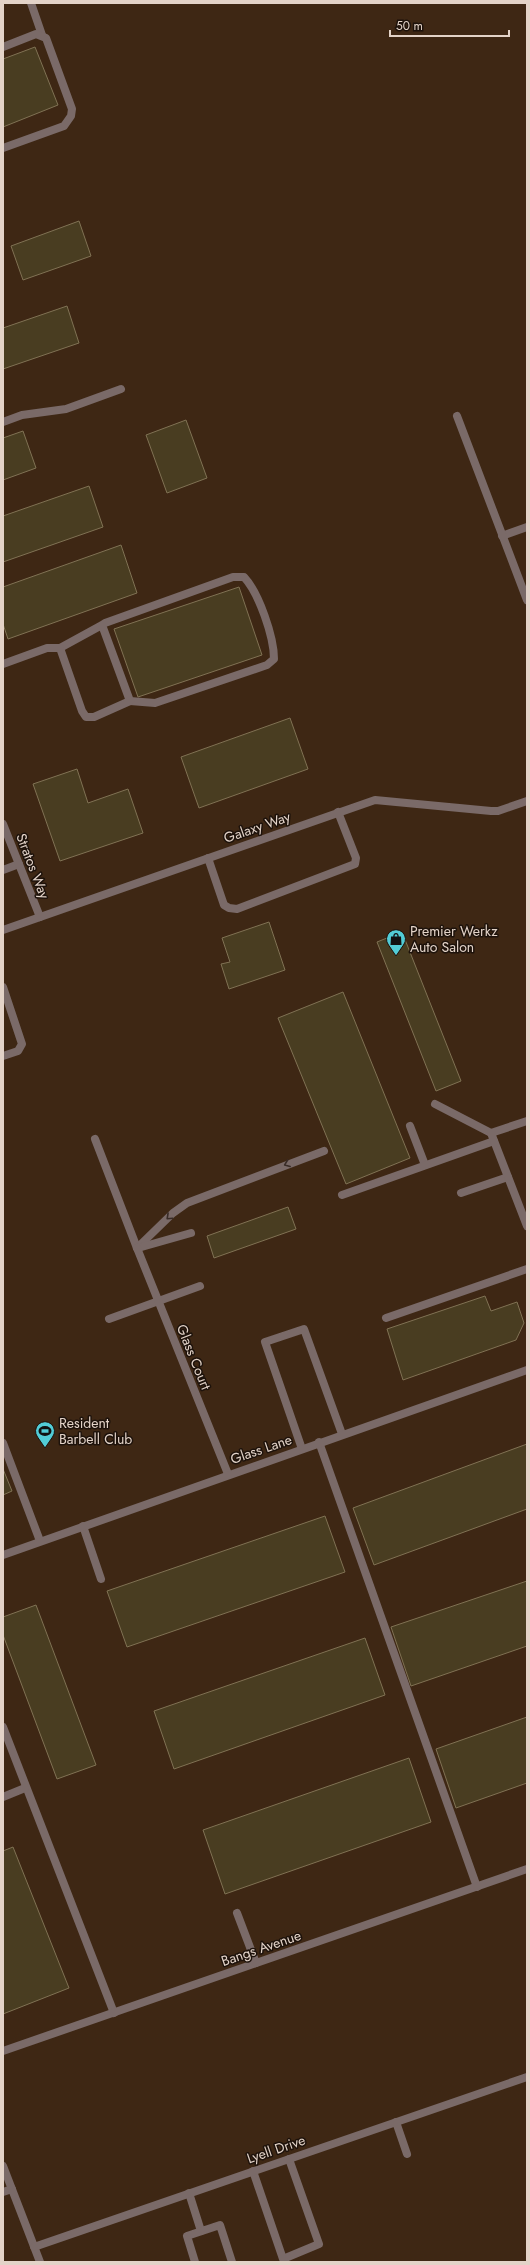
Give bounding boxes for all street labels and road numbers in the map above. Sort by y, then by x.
street label: Galaxy Way [221,806,294,848]
street label: Stratos Way [11,830,55,902]
street label: Glass Court [172,1321,216,1393]
street label: Glass Lane [228,1429,294,1469]
street label: Bangs Avenue [218,1925,304,1971]
street label: Lyell Drive [244,2130,308,2168]

